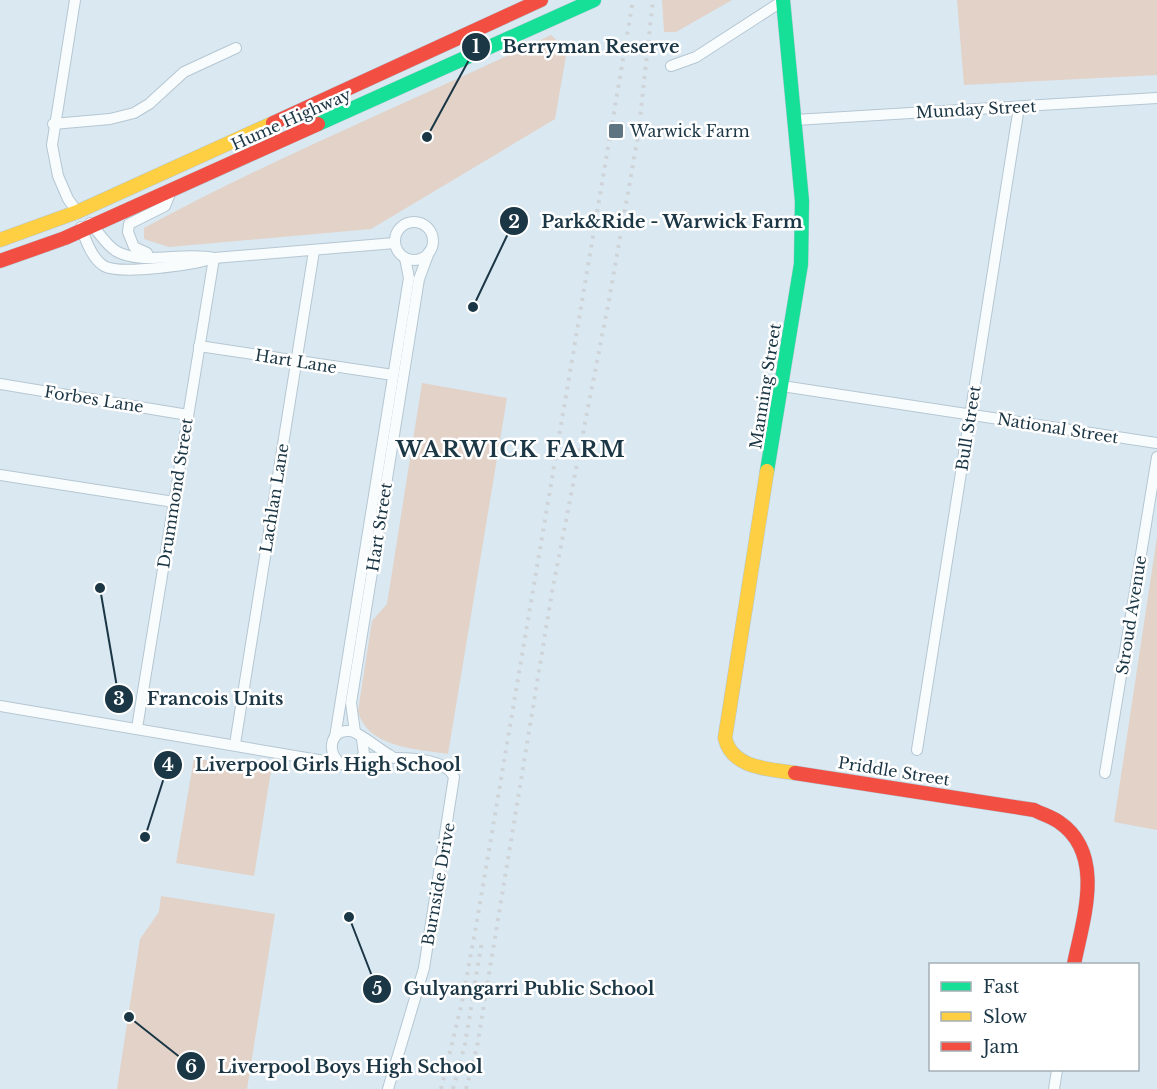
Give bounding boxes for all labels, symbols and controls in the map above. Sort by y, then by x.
callout: Berryman Reserve [461,29,691,65]
text: 1 [472,36,480,58]
text: Berryman Reserve [503,36,679,58]
street label: Hume Highway [228,83,355,154]
street label: Munday Street [915,96,1037,122]
place label: Warwick Farm [629,121,750,141]
marker: Warwick Farm [607,122,625,140]
callout: Park&Ride - Warwick Farm [499,203,816,239]
text: 2 [508,211,520,233]
text: Park&Ride - Warwick Farm [541,211,803,233]
street label: Manning Street [745,322,785,450]
street label: Hart Lane [254,345,338,377]
street label: Forbes Lane [43,381,145,417]
street label: Bull Street [951,384,985,472]
street label: National Street [996,409,1120,447]
street label: Drummond Street [153,416,197,570]
district label: WARWICK FARM [395,436,626,463]
street label: Lachlan Lane [255,442,293,554]
street label: Hart Street [362,481,396,573]
street label: Stroud Avenue [1112,554,1150,676]
callout: Francois Units [104,681,295,717]
text: 3 [113,688,125,710]
text: Francois Units [147,688,283,710]
callout: Liverpool Girls High School [153,747,473,783]
street label: Priddle Street [837,752,951,790]
text: 4 [162,754,174,776]
text: Liverpool Girls High School [195,754,461,776]
street label: Burnside Drive [417,821,459,947]
legend [929,963,1139,1071]
callout: Gulyangarri Public School [362,971,666,1007]
text: Fast [983,976,1020,998]
text: 5 [372,978,382,1000]
text: Gulyangarri Public School [404,978,655,1000]
text: Slow [983,1006,1028,1028]
text: Jam [981,1036,1019,1058]
callout: Liverpool Boys High School [176,1048,495,1084]
text: 6 [185,1056,197,1078]
text: Liverpool Boys High School [217,1056,483,1078]

